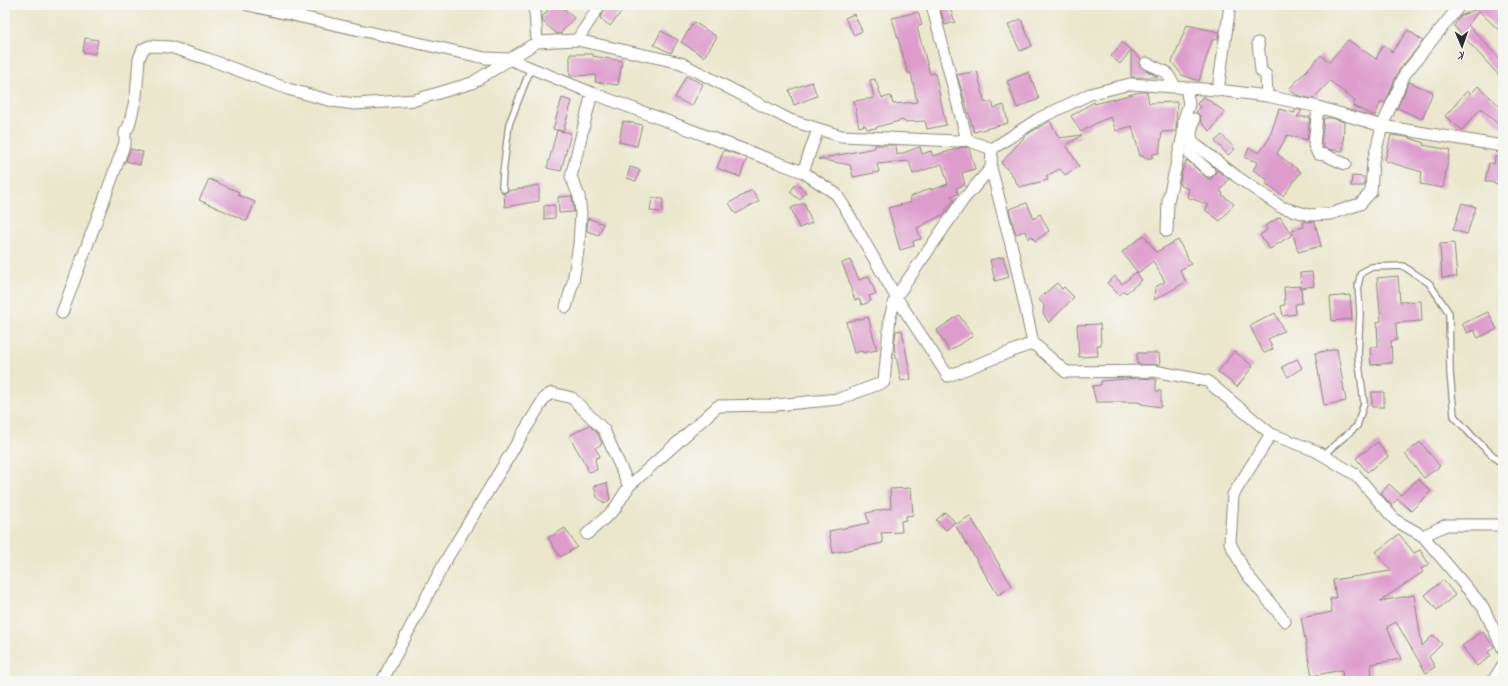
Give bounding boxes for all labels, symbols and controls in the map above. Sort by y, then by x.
north arrow [1442,26,1482,66]
text: K [1457,49,1465,63]

